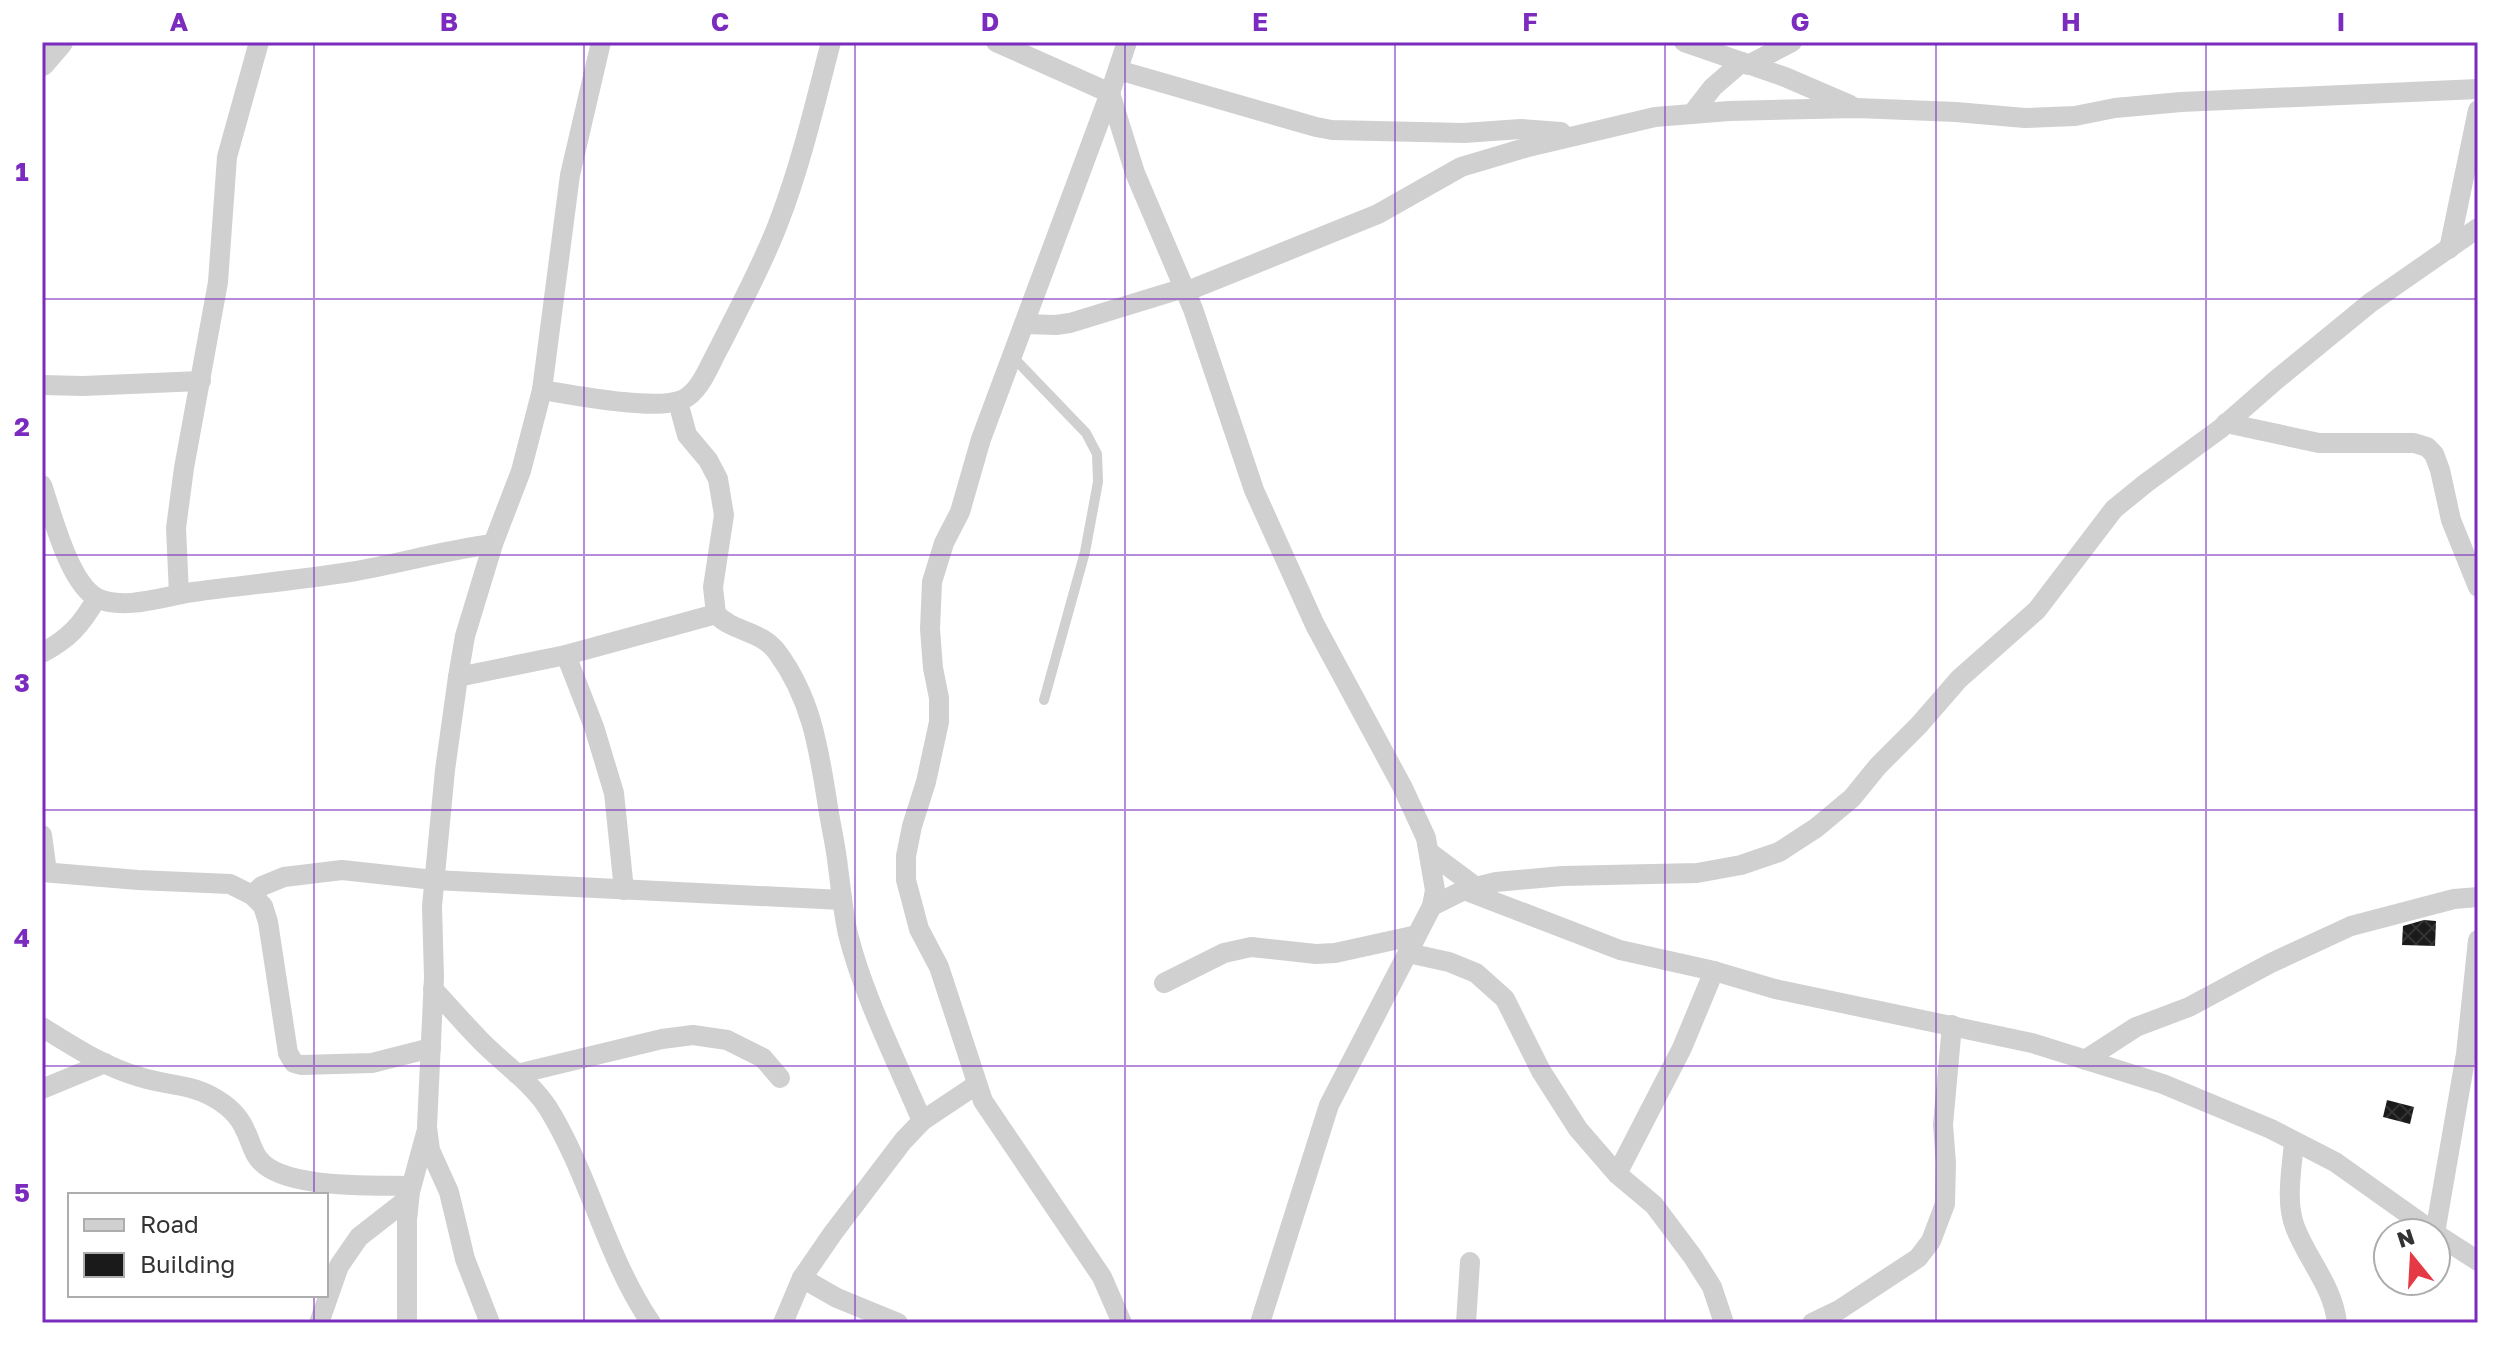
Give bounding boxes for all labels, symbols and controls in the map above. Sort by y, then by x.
text: A [170,6,189,37]
text: B [440,6,458,37]
text: C [711,6,729,37]
text: D [981,6,999,37]
text: E [1252,6,1268,37]
text: F [1522,6,1538,37]
text: G [1790,6,1810,37]
text: H [2061,6,2081,37]
text: I [2337,6,2345,37]
text: 1 [15,156,29,187]
text: 2 [14,411,30,442]
text: 3 [14,667,30,698]
text: 4 [14,922,30,953]
text: 5 [14,1177,30,1208]
legend [68,1193,328,1297]
text: Road [140,1209,199,1238]
north arrow [2372,1217,2452,1297]
text: N [2394,1222,2418,1253]
text: Building [140,1249,235,1278]

